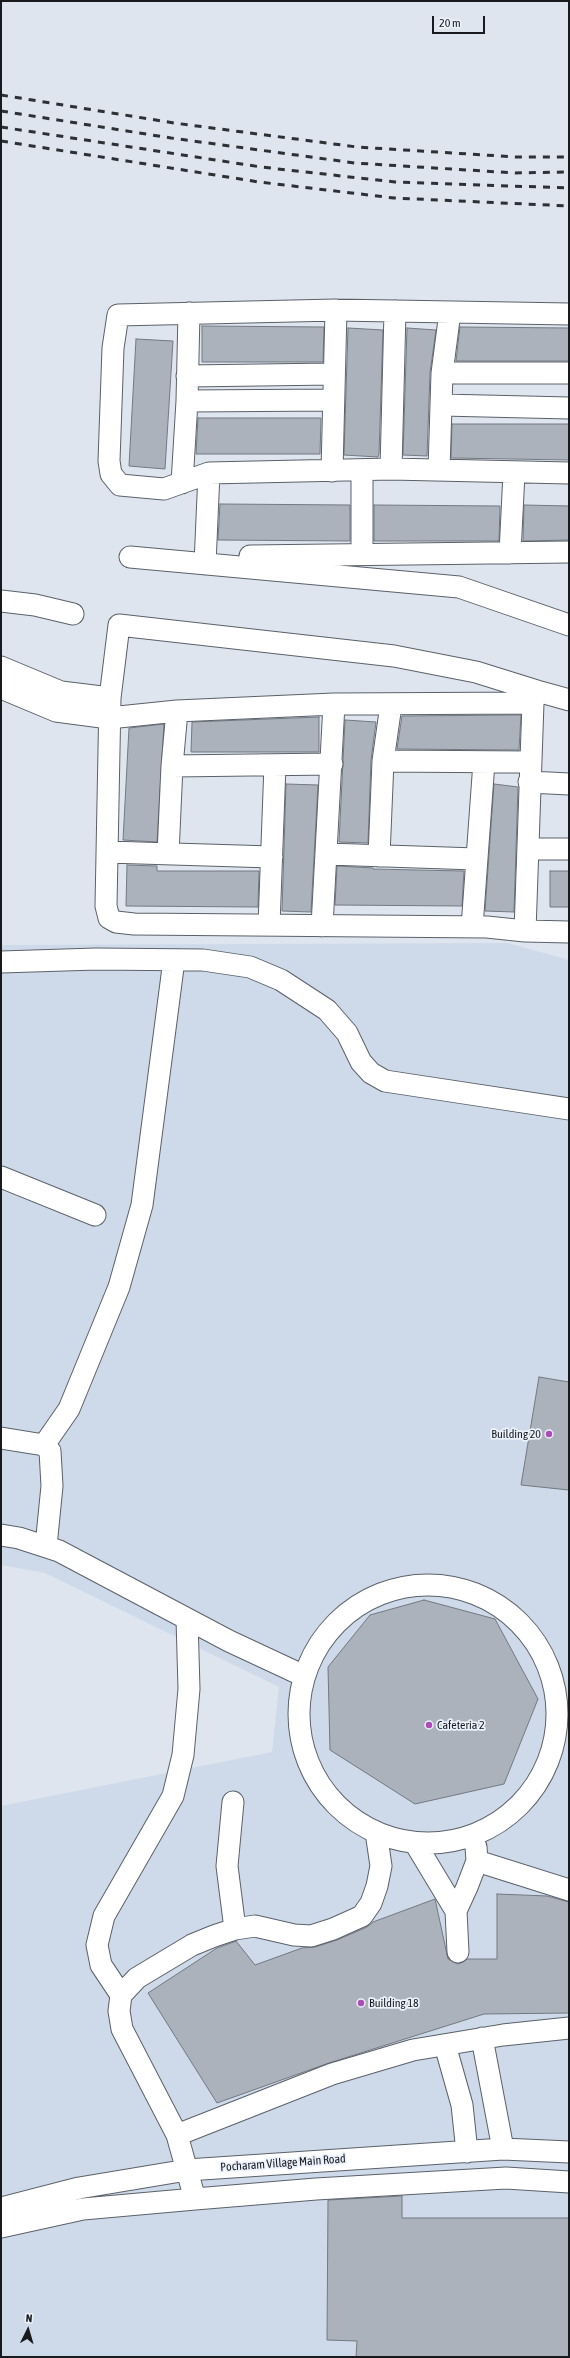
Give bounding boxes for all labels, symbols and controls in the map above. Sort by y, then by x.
scale bar [434,8,487,34]
text: 20 m [439,16,461,30]
place label: Building 20 [491,1427,541,1441]
marker: Building 20 [544,1429,554,1439]
place label: Cafeteria 2 [437,1718,485,1732]
marker: Cafeteria 2 [424,1720,434,1730]
place label: Building 18 [369,1996,419,2010]
marker: Building 18 [356,1998,366,2008]
street label: Pocharam Village Main Road [220,2151,346,2175]
north arrow [8,2310,48,2350]
text: N [25,2312,33,2324]

